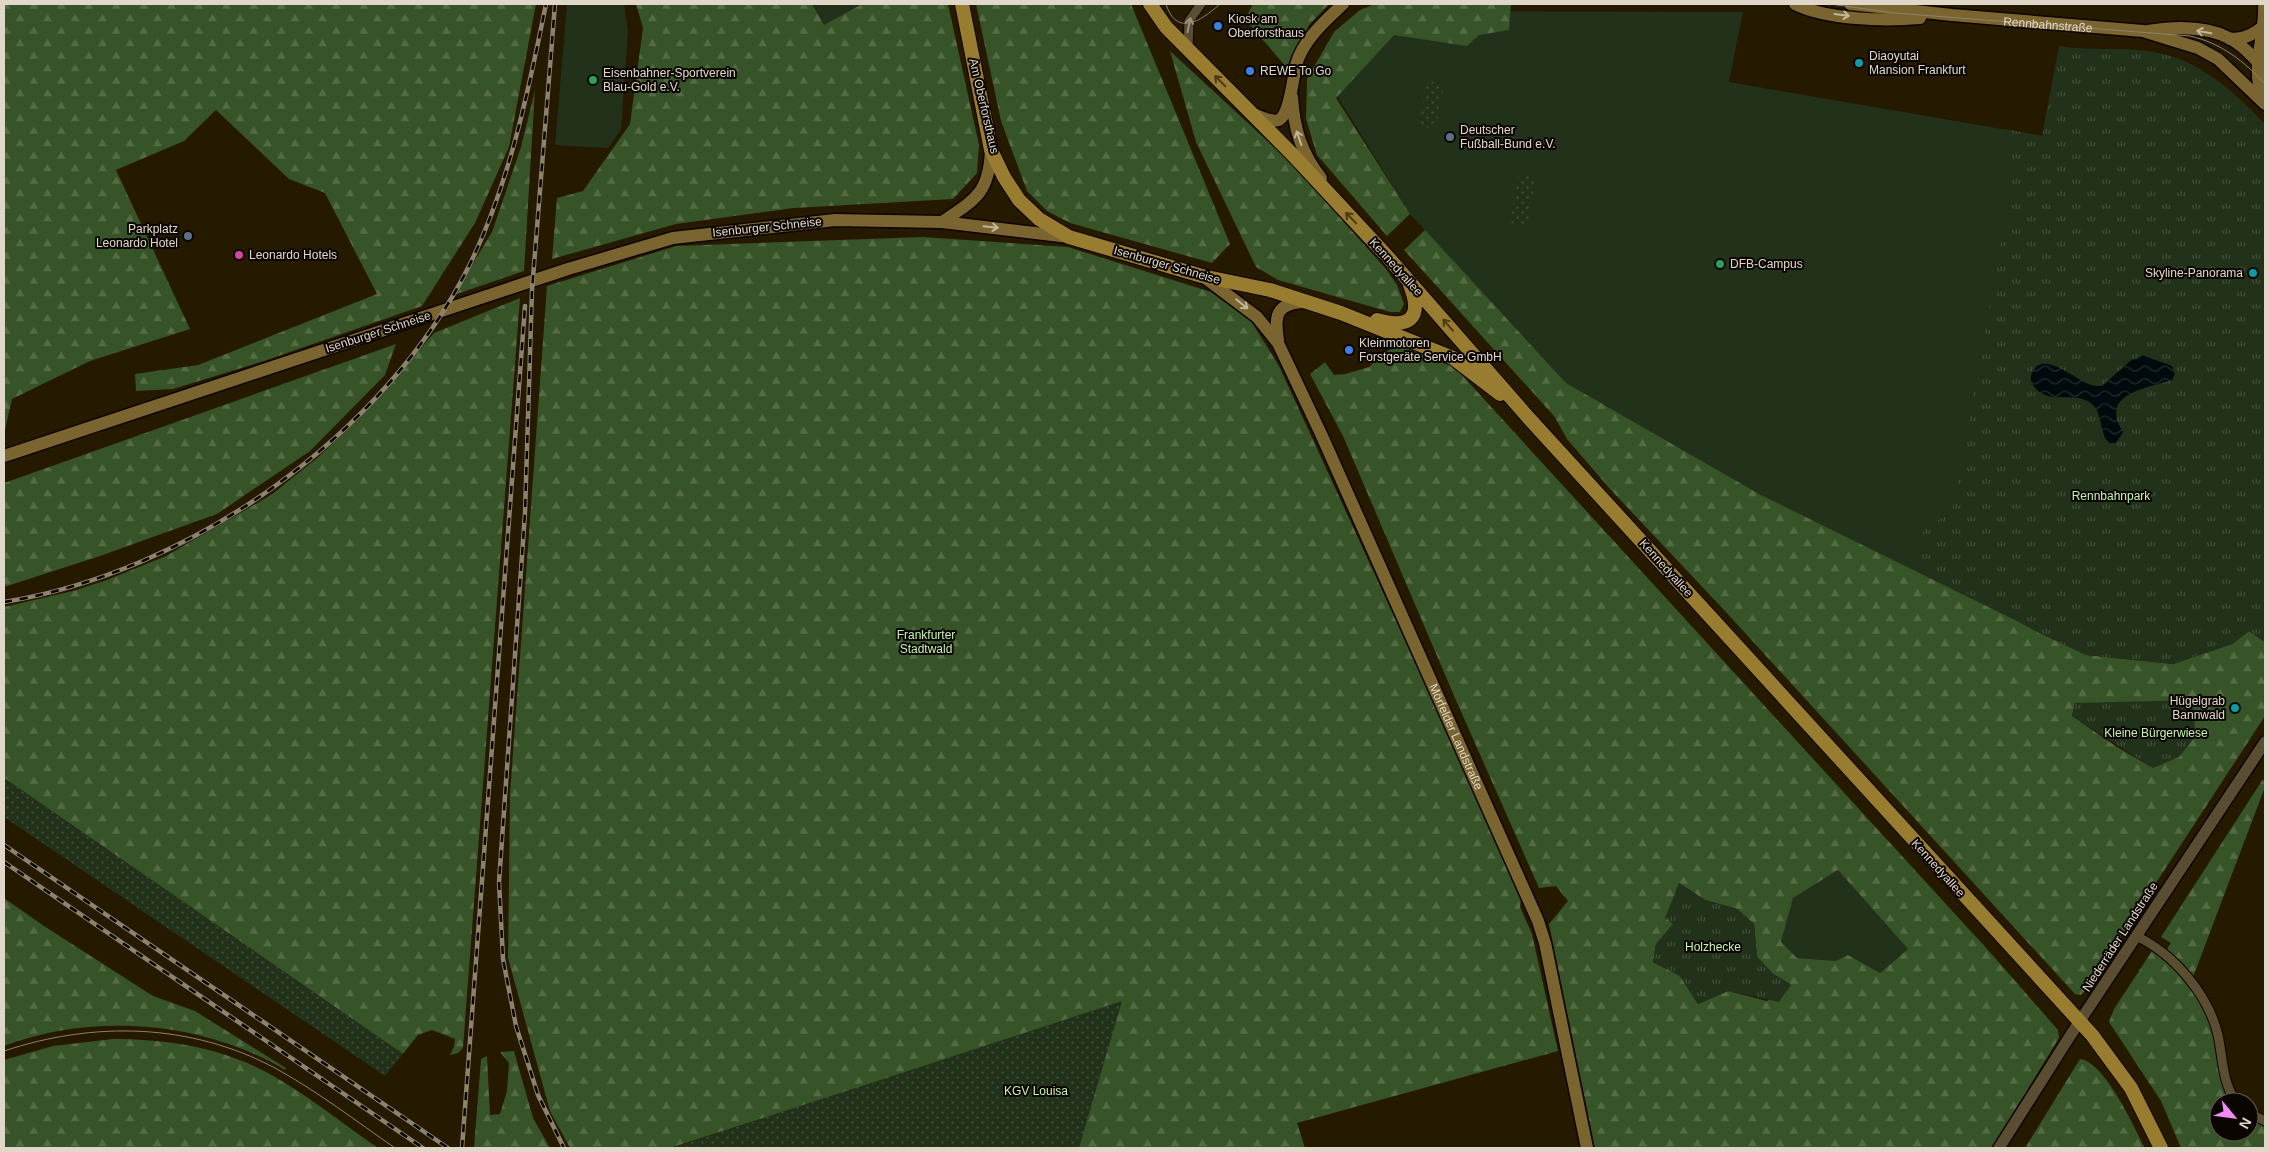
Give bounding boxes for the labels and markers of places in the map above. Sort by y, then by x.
place label: Kiosk am Oberforsthaus [1228,12,1304,40]
marker: Kiosk am Oberforsthaus [1212,20,1224,32]
place label: Diaoyutai Mansion Frankfurt [1869,49,1966,77]
marker: Diaoyutai Mansion Frankfurt [1853,57,1865,69]
place label: REWE To Go [1260,64,1331,78]
marker: REWE To Go [1244,65,1256,77]
place label: Eisenbahner-Sportverein Blau-Gold e.V. [603,66,736,94]
marker: Eisenbahner-Sportverein Blau-Gold e.V. [587,74,599,86]
place label: Deutscher Fußball-Bund e.V. [1460,123,1556,151]
marker: Deutscher Fußball-Bund e.V. [1444,131,1456,143]
place label: Parkplatz Leonardo Hotel [96,222,178,250]
marker: Parkplatz Leonardo Hotel [182,230,194,242]
place label: Leonardo Hotels [249,248,337,262]
marker: Leonardo Hotels [233,249,245,261]
place label: DFB-Campus [1730,257,1803,271]
marker: DFB-Campus [1714,258,1726,270]
place label: Skyline-Panorama [2145,266,2243,280]
marker: Skyline-Panorama [2247,267,2259,279]
place label: Kleinmotoren Forstgeräte Service GmbH [1359,336,1502,364]
marker: Kleinmotoren Forstgeräte Service GmbH [1343,344,1355,356]
place label: Hügelgrab Bannwald [2170,694,2225,722]
marker: Hügelgrab Bannwald [2229,702,2241,714]

